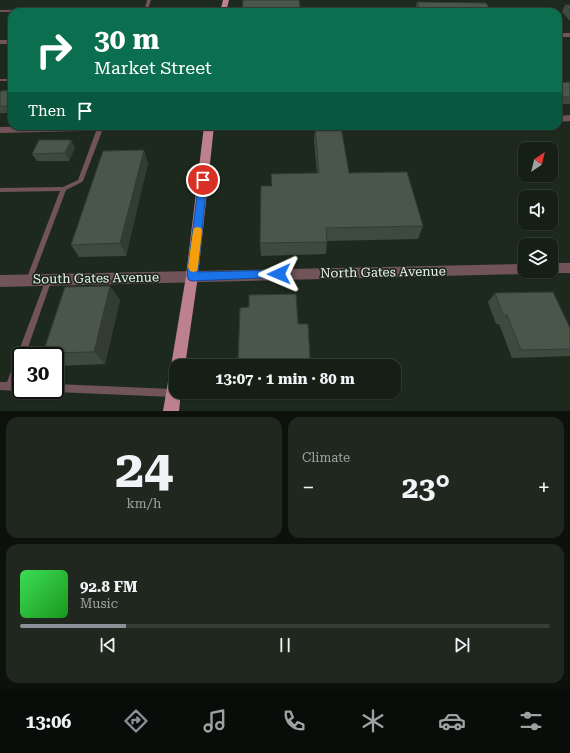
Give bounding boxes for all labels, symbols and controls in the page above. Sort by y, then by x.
text: 30 m [94,23,159,56]
icon: right [28,24,80,76]
text: Market Street [94,57,212,78]
icon: arrive [74,100,96,122]
text: Then [28,102,66,120]
north arrow [518,142,558,182]
map controls [518,142,558,278]
pin [186,163,220,197]
icon: arrive [192,169,214,191]
button: sound [518,190,558,230]
button: layers [518,238,558,278]
position arrow [258,253,300,295]
street label: North Gates Avenue [320,263,446,281]
street label: South Gates Avenue [33,269,159,287]
speed limit sign: 30 [12,347,64,399]
text: 13:07 · 1 min · 80 m [215,370,355,388]
text: 24 [115,439,173,500]
text: Climate [302,450,350,465]
text: 23° [402,470,450,505]
text: − [302,475,314,500]
text: + [538,475,550,500]
text: km/h [127,496,161,511]
text: 92.8 FM [80,578,137,596]
text: Music [80,596,118,611]
icon: previous [97,634,119,656]
icon: pause [274,634,296,656]
icon: next [451,634,473,656]
icon: directions [122,707,150,735]
icon: music [201,707,229,735]
icon: phone [280,707,308,735]
icon: climate [359,707,387,735]
icon: car [438,707,466,735]
icon: filters [517,707,545,735]
text: 13:06 [25,711,71,732]

